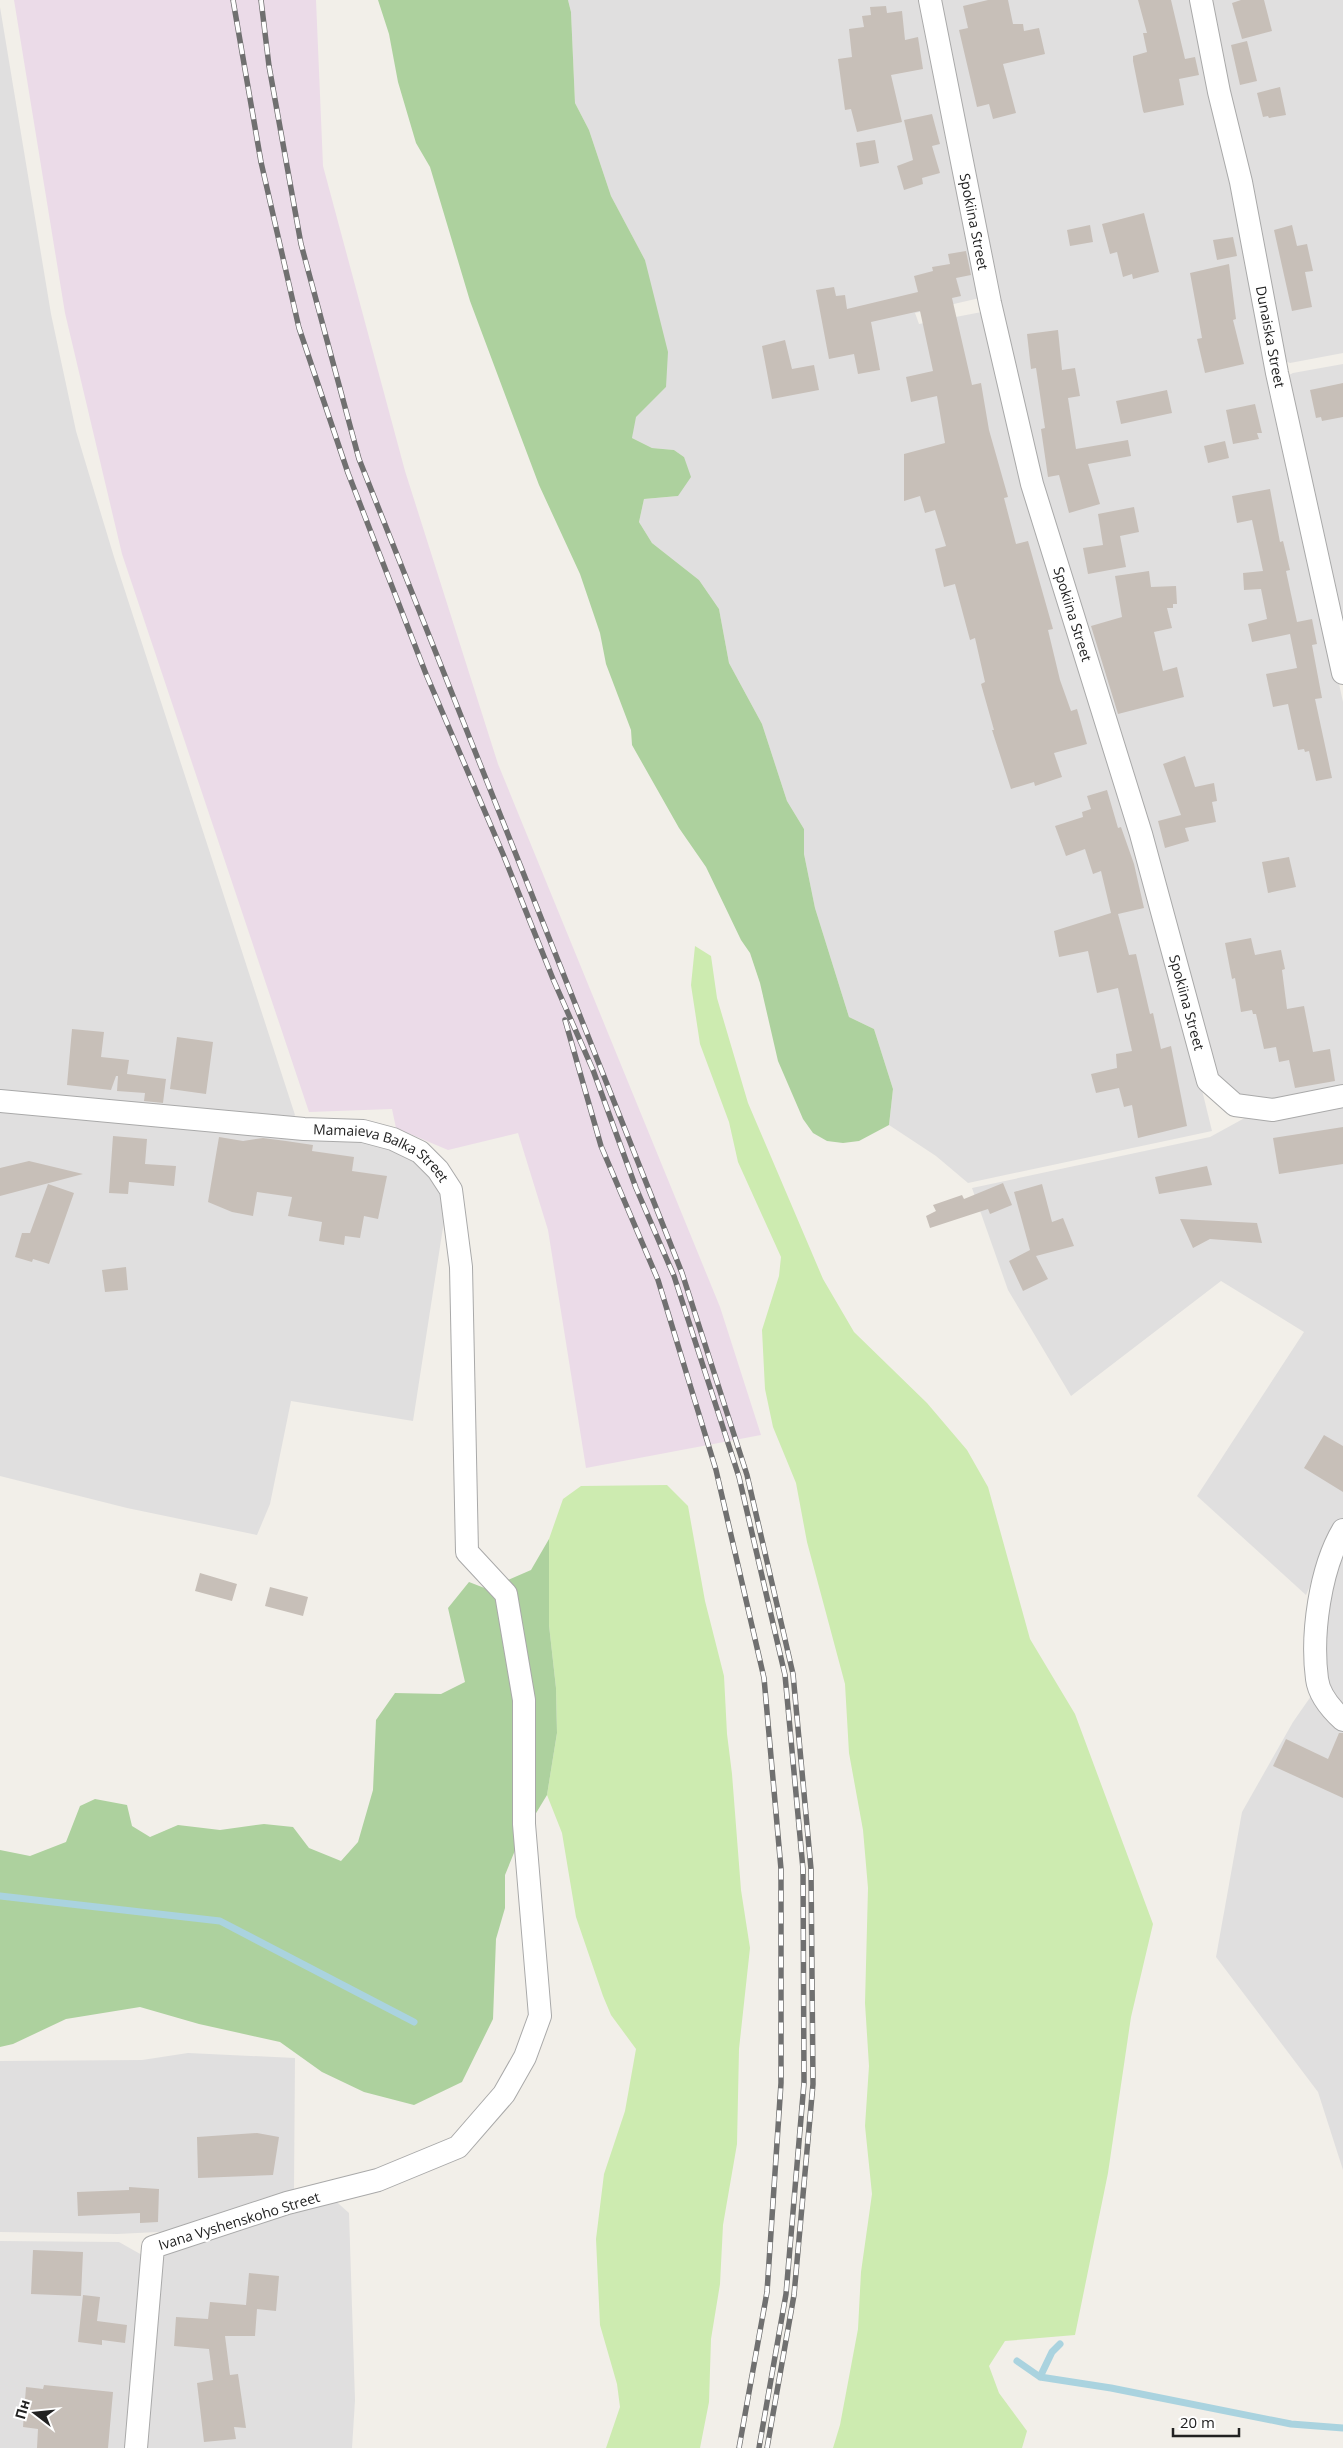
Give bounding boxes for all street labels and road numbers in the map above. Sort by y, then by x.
street label: Spokiina Street [956,172,993,272]
street label: Dunaiska Street [1252,284,1290,389]
street label: Spokiina Street [1049,564,1097,664]
street label: Spokiina Street [1165,953,1209,1052]
street label: Mamaieva Balka Street [313,1119,453,1186]
street label: Ivana Vyshenskoho Street [156,2187,322,2254]

